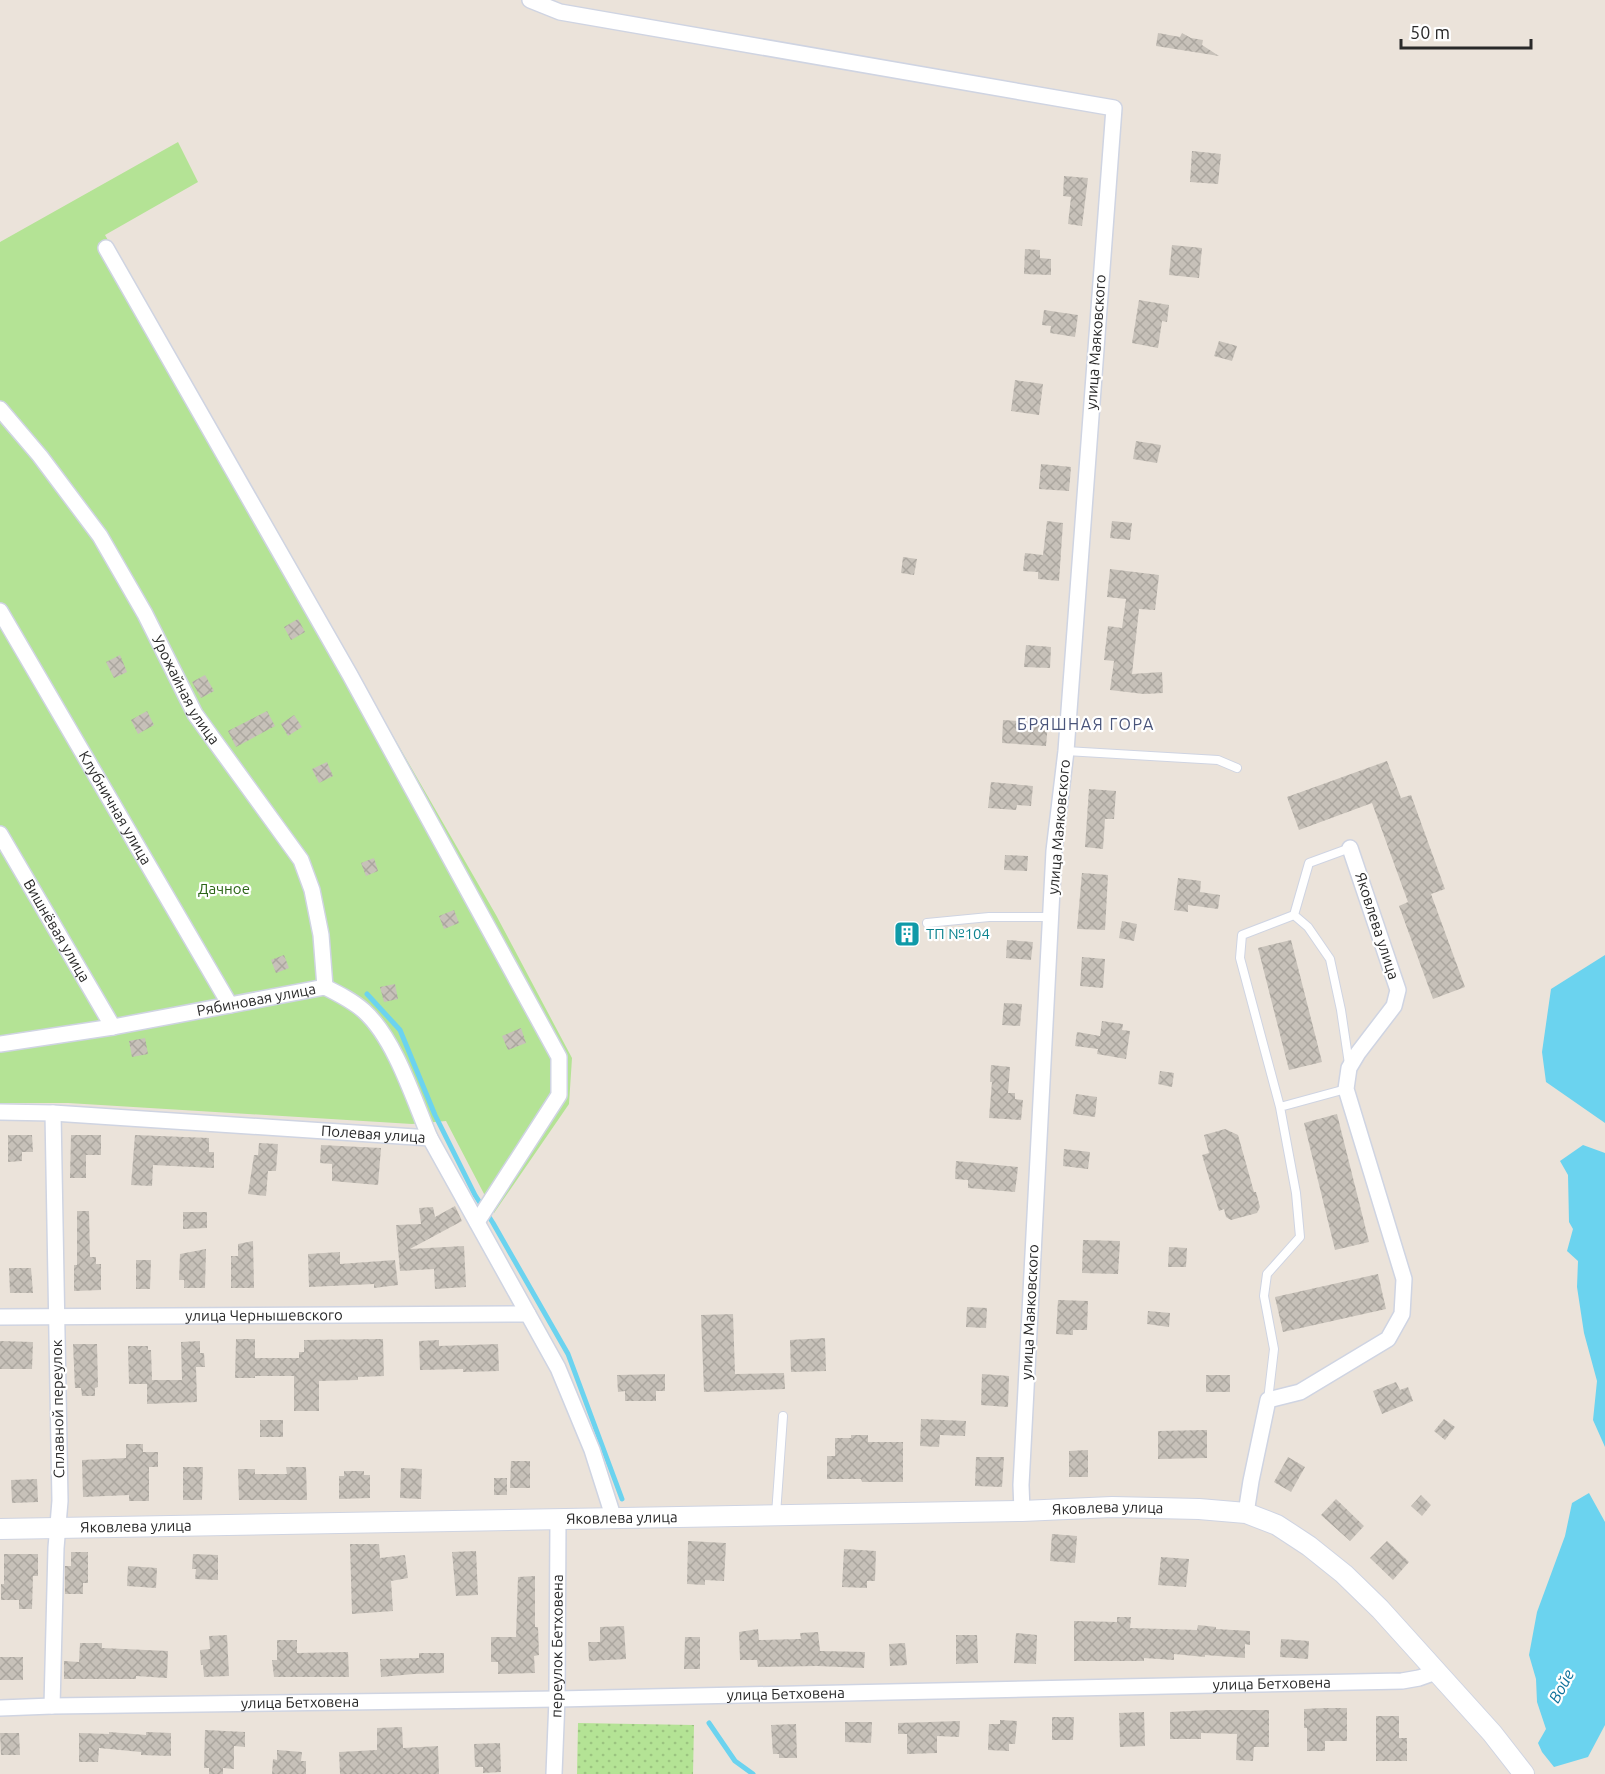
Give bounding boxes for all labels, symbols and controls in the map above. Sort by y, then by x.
scale bar [1401,12,1532,50]
text: 50 m [1410,22,1450,42]
street label: улица Маяковского [1082,274,1109,410]
street label: Урожайная улица [149,632,223,748]
district label: БРЯШНАЯ ГОРА [1017,715,1155,733]
street label: Клубничная улица [76,748,155,868]
street label: улица Маяковского [1044,759,1073,895]
street label: Яковлева улица [1352,870,1403,981]
street label: Вишнёвая улица [20,876,94,985]
park label: Дачное [198,880,250,897]
building icon: ТП №104 [892,919,922,949]
place label: ТП №104 [926,925,990,942]
street label: Рябиновая улица [195,980,317,1019]
street label: Полевая улица [320,1122,426,1146]
street label: улица Маяковского [1017,1244,1042,1380]
street label: улица Чернышевского [185,1306,343,1324]
street label: Сплавной переулок [48,1339,67,1478]
street label: Яковлева улица [1052,1498,1164,1518]
street label: Яковлева улица [566,1508,678,1527]
street label: Яковлева улица [80,1517,192,1536]
street label: переулок Бетховена [547,1574,566,1718]
water label: Войе [1545,1666,1577,1706]
street label: улица Бетховена [1212,1674,1331,1693]
street label: улица Бетховена [727,1684,845,1703]
street label: улица Бетховена [241,1693,359,1711]

